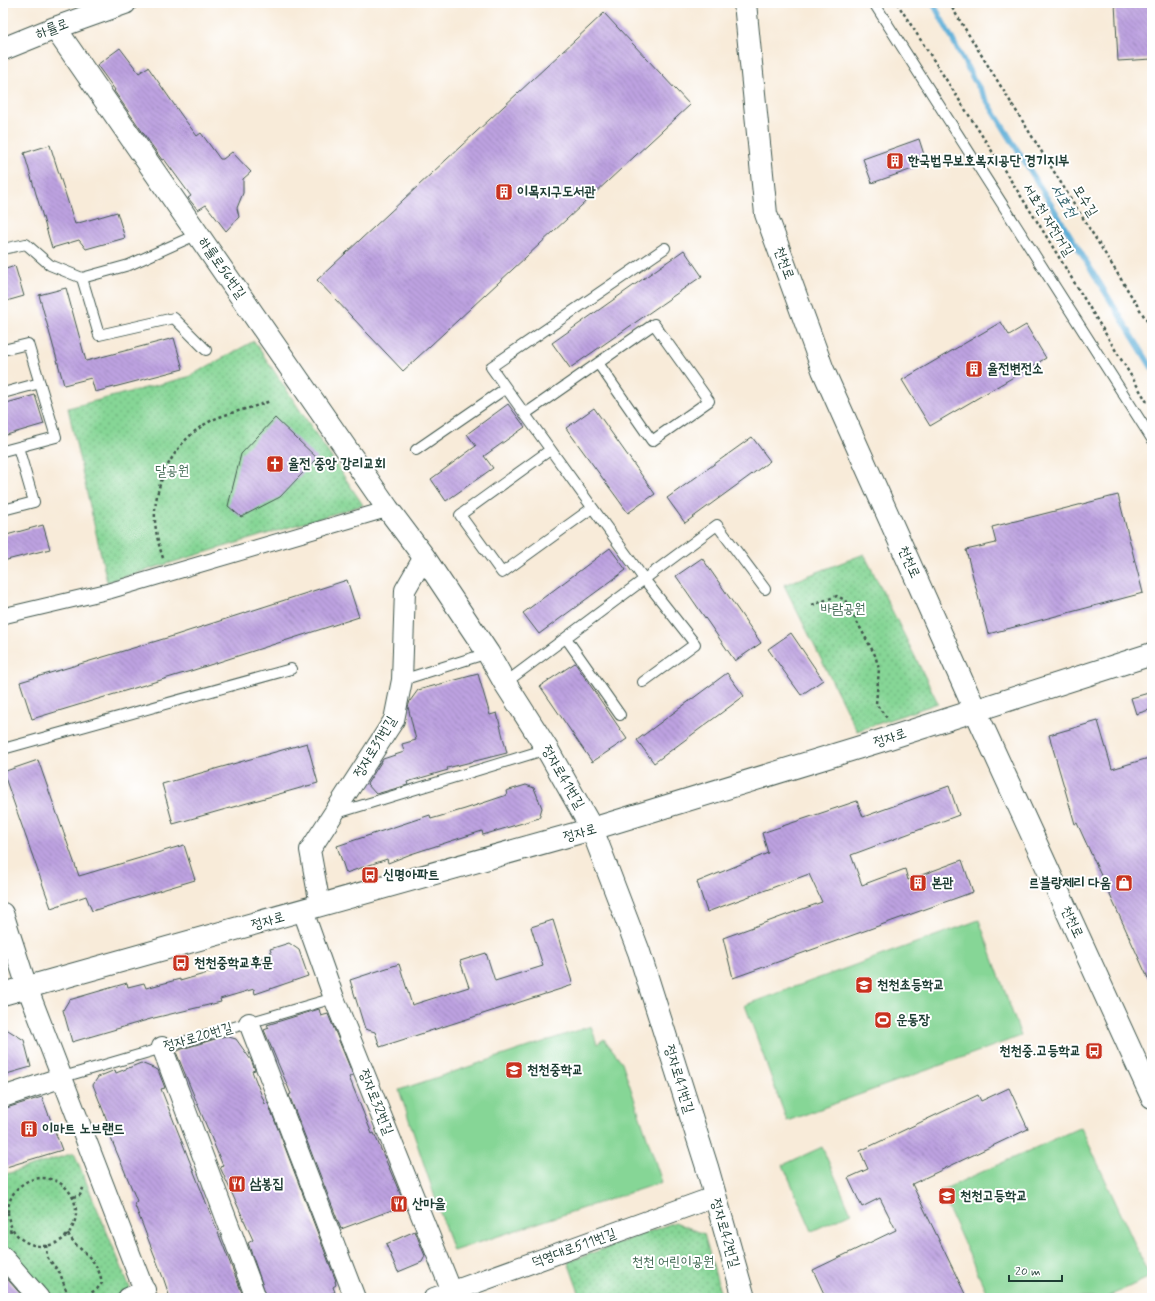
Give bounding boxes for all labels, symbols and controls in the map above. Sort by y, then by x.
street label: 하률로 [33,15,71,43]
building icon: 한국법무보호복지공단 경기지부 [885,151,905,171]
place label: 한국법무보호복지공단 경기지부 [907,152,1070,170]
street label: 서호천 자전거길 [1018,180,1078,260]
water label: 서호천 [1045,180,1082,223]
building icon: 이목지구도서관 [494,182,514,202]
street label: 모수길 [1068,182,1102,221]
place label: 이목지구도서관 [517,183,597,201]
street label: 하률로56번길 [194,234,250,303]
street label: 천천로 [770,244,798,282]
building icon: 율전변전소 [964,359,984,379]
place label: 율전변전소 [987,360,1043,378]
church icon: 율전 중앙 강리교회 [265,454,285,474]
place label: 율전 중앙 강리교회 [288,455,386,473]
park label: 달공원 [155,462,189,480]
street label: 천천로 [894,543,924,581]
park label: 바람공원 [820,600,866,618]
street label: 정자로31번길 [350,712,401,781]
street label: 정자로 [871,724,909,752]
street label: 정자로41번길 [538,742,589,813]
street label: 정자로 [561,820,599,846]
bus stop icon: 신명아파트 [360,865,380,885]
place label: 신명아파트 [383,866,439,884]
building icon: 본관 [908,873,928,893]
shop icon: 르블랑제리 다움 [1114,873,1134,893]
place label: 본관 [931,874,954,892]
place label: 르블랑제리 다움 [1028,874,1111,892]
street label: 천천로 [1057,903,1087,941]
street label: 정자로 [249,908,287,934]
bus stop icon: 천천중학교후문 [171,953,191,973]
place label: 천천중학교후문 [194,954,273,972]
school or university icon: 천천초등학교 [854,975,874,995]
place label: 천천초등학교 [877,976,945,994]
sports icon: 운동장 [873,1010,893,1030]
place label: 운동장 [896,1011,931,1029]
street label: 정자로20번길 [161,1018,235,1055]
bus stop icon: 천천중.고등학교 [1084,1041,1104,1061]
place label: 천천중.고등학교 [999,1042,1081,1060]
street label: 정자로41번길 [660,1043,698,1116]
school or university icon: 천천중학교 [504,1060,524,1080]
place label: 천천중학교 [527,1061,583,1079]
street label: 정자로32번길 [355,1066,398,1138]
building icon: 이마트 노브랜드 [19,1119,39,1139]
place label: 이마트 노브랜드 [42,1120,125,1138]
restaurant icon: 삼봉집 [227,1174,247,1194]
place label: 삼봉집 [249,1175,284,1193]
school or university icon: 천천고등학교 [937,1186,957,1206]
place label: 천천고등학교 [960,1187,1028,1205]
restaurant icon: 산마을 [389,1194,409,1214]
place label: 산마을 [412,1195,446,1213]
street label: 정자로42번길 [707,1196,744,1270]
street label: 덕영대로511번길 [529,1224,619,1272]
park label: 천천 어린이공원 [632,1253,714,1271]
scale bar [1009,1257,1062,1283]
text: 20 m [1015,1264,1041,1280]

